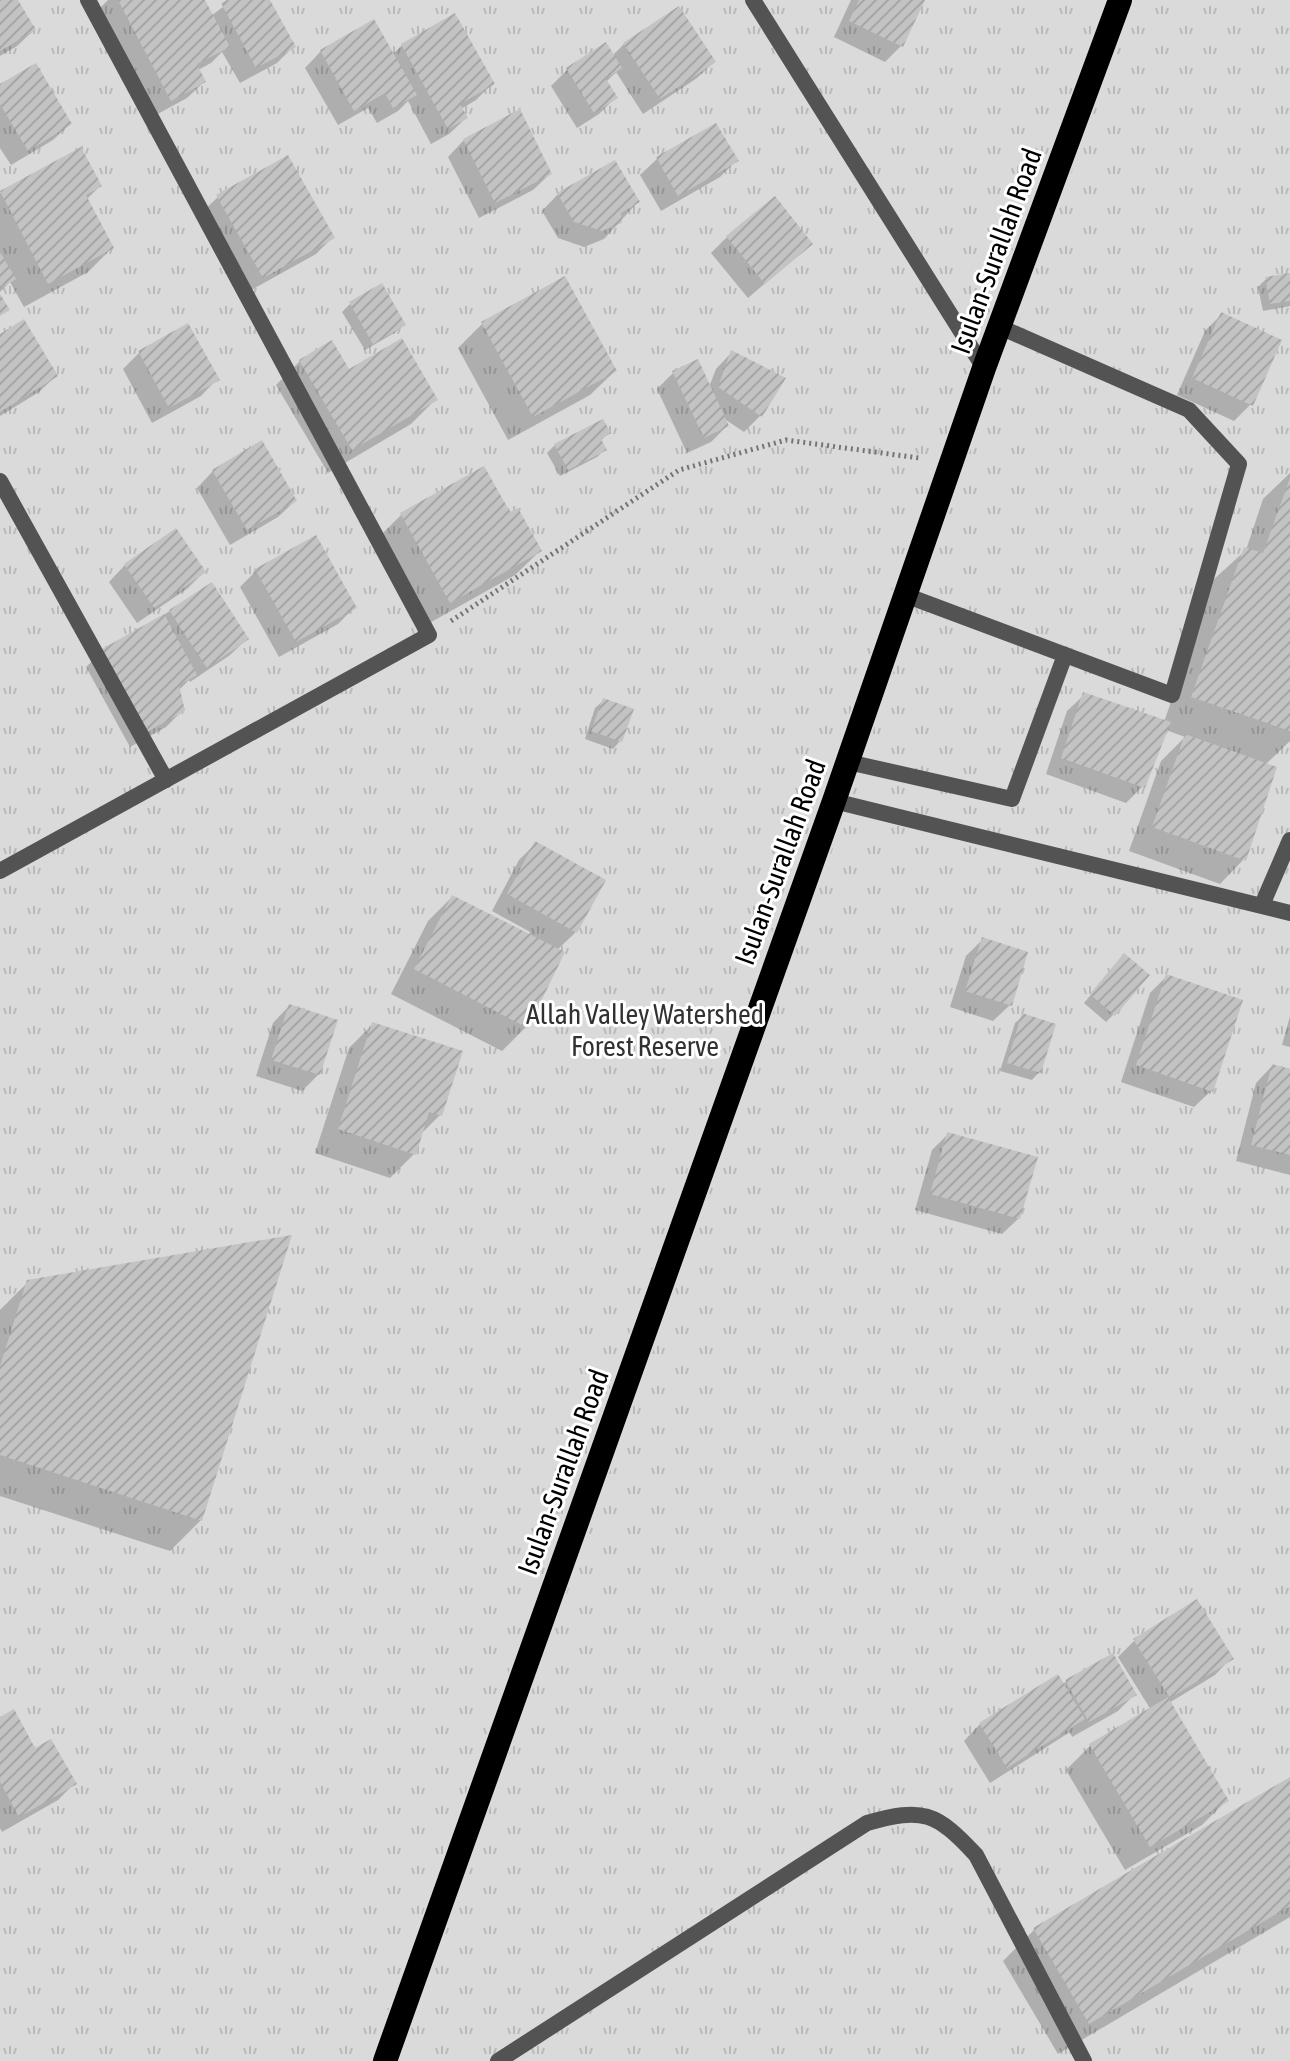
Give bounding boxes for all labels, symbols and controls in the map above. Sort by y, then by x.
street label: Isulan-Surallah Road [944,144,1048,358]
street label: Isulan-Surallah Road [728,755,832,969]
park label: Allah Valley Watershed Forest Reserve [526,998,764,1062]
street label: Isulan-Surallah Road [511,1365,615,1579]

